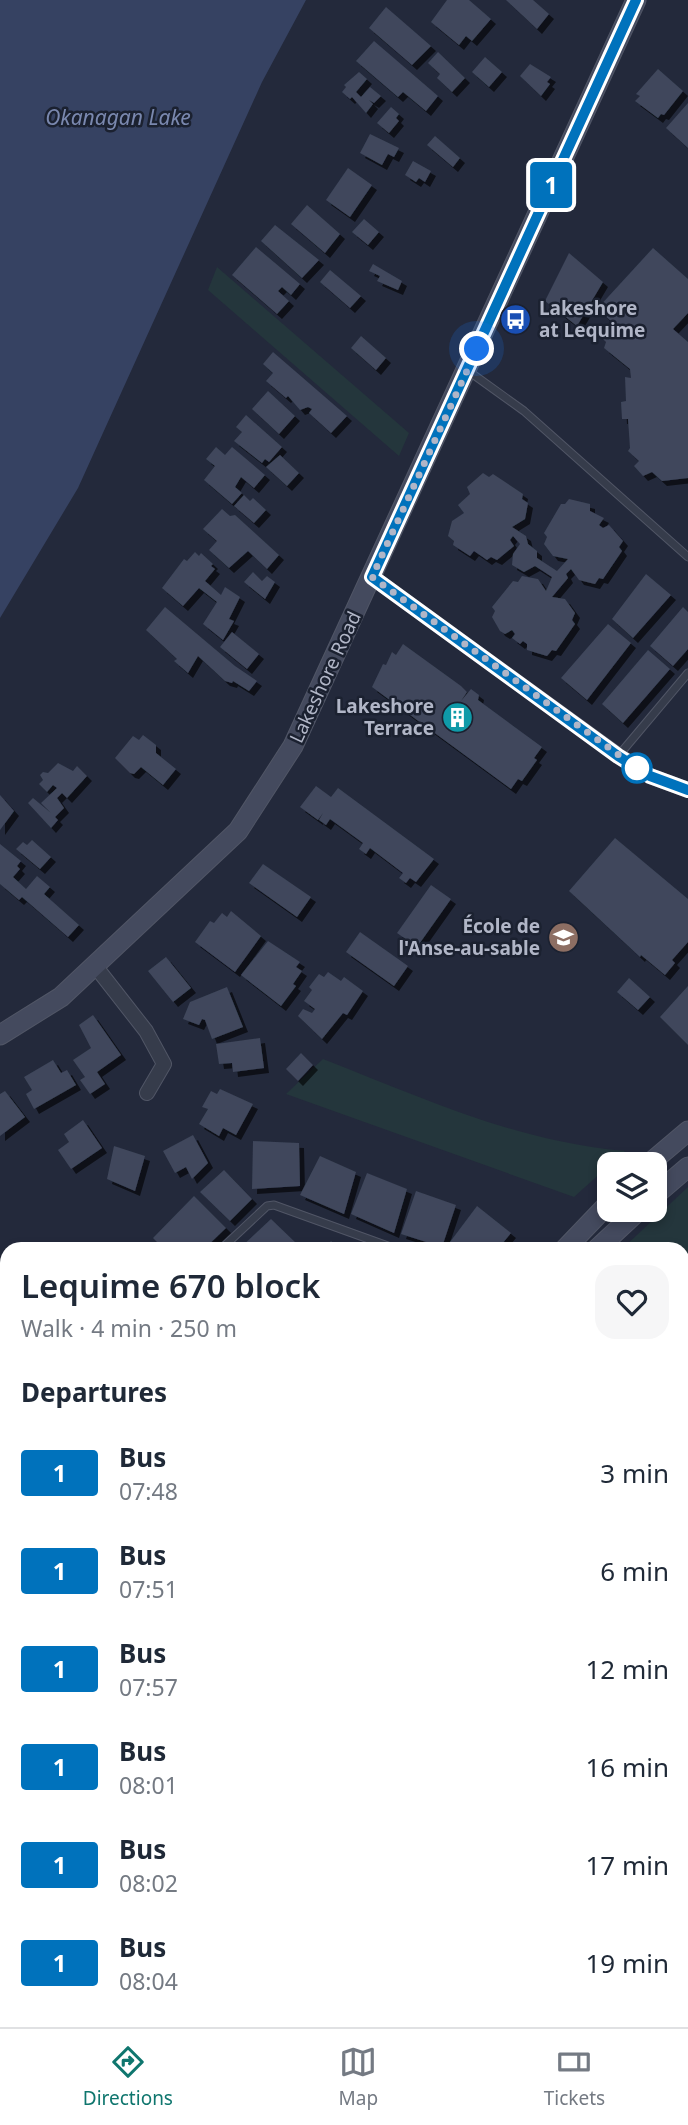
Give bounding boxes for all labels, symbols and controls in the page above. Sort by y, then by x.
water label: Okanagan Lake [45,103,191,131]
line badge: 1 [528,162,574,208]
text: 1 [544,168,558,201]
place label: Lakeshore at Lequime [539,295,645,343]
bus stop icon: Lakeshore at Lequime [499,302,533,336]
your location [459,331,494,366]
street label: Lakeshore Road [283,607,367,747]
place label: Lakeshore Terrace [336,693,434,741]
building icon: Lakeshore Terrace [440,700,474,734]
unlabelled marker [622,753,652,783]
place label: École de l'Anse-au-sable [398,913,540,961]
school or university icon: École de l'Anse-au-sable [546,920,580,954]
map controls [597,1152,667,1222]
button: layers [597,1152,667,1222]
text: Lequime 670 block [21,1263,320,1308]
button: heart [595,1265,669,1339]
text: Walk · 4 min · 250 m [21,1312,237,1344]
text: Departures [21,1374,167,1410]
text: Bus [119,1439,166,1475]
text: 3 min [600,1455,669,1491]
text: 1 [53,1456,66,1489]
text: 07:48 [119,1475,178,1507]
text: Bus [119,1537,166,1573]
text: 6 min [600,1553,669,1589]
text: 1 [53,1554,66,1587]
text: 07:51 [119,1573,178,1605]
text: Bus [119,1635,166,1671]
text: 12 min [585,1651,669,1687]
text: 1 [53,1652,66,1685]
text: 07:57 [119,1671,178,1703]
text: Bus [119,1733,166,1769]
text: 16 min [585,1749,669,1785]
text: 1 [53,1750,66,1783]
text: 08:01 [119,1769,178,1801]
text: Bus [119,1831,166,1867]
text: 17 min [585,1847,669,1883]
text: 1 [53,1848,66,1881]
text: 08:02 [119,1867,178,1899]
text: Bus [119,1929,166,1965]
text: 19 min [585,1945,669,1981]
text: 1 [53,1946,66,1979]
text: 08:04 [119,1965,178,1997]
tab: Directions [83,2043,173,2111]
tab: Map [339,2043,378,2111]
tab: Tickets [544,2043,605,2111]

